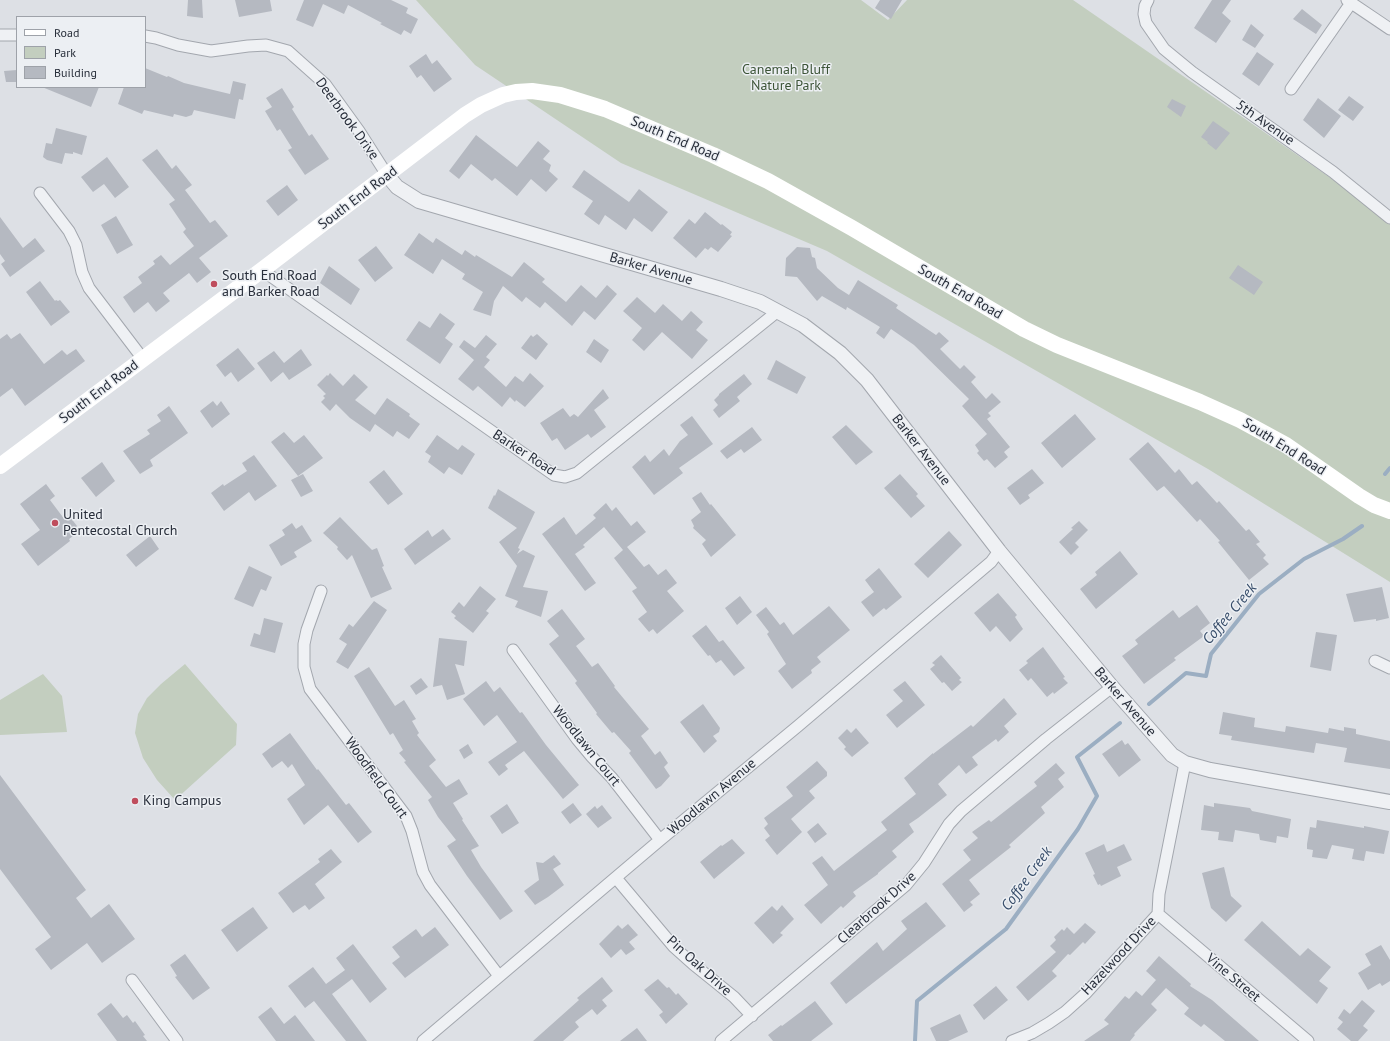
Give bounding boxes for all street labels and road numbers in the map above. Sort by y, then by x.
street label: Deerbrook Drive [312,75,382,163]
street label: 5th Avenue [1233,97,1297,149]
street label: South End Road [628,113,722,165]
street label: South End Road [315,163,401,233]
street label: Barker Avenue [607,249,695,289]
street label: South End Road [915,261,1005,323]
street label: South End Road [56,357,142,427]
street label: Barker Avenue [888,411,954,489]
street label: South End Road [1239,415,1329,479]
street label: Barker Road [489,426,559,480]
street label: Barker Avenue [1091,664,1159,740]
street label: Woodlawn Court [548,702,624,790]
street label: Woodfield Court [341,734,411,822]
street label: Woodlawn Avenue [664,755,760,839]
street label: Clearbrook Drive [834,868,920,948]
street label: Hazelwood Drive [1078,913,1160,999]
street label: Pin Oak Drive [663,933,735,999]
street label: Vine Street [1202,950,1264,1006]

